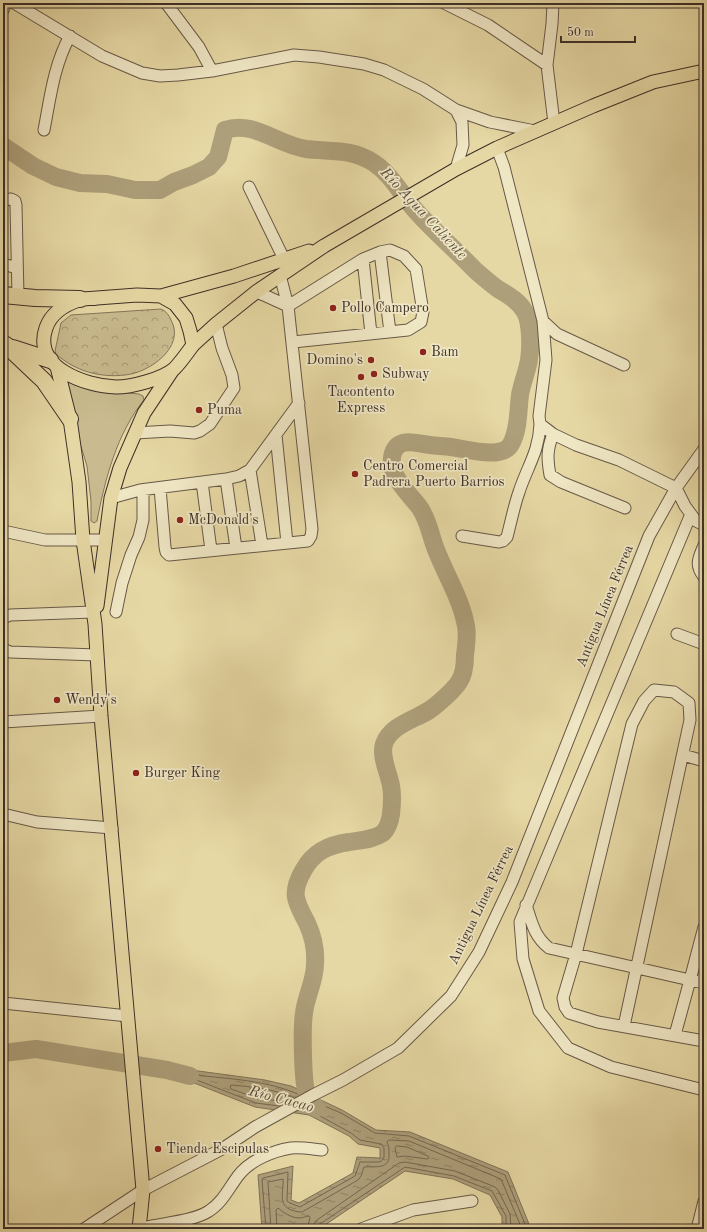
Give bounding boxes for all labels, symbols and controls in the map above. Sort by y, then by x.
scale bar [561,18,635,44]
text: 50 m [567,26,594,39]
water label: Río Agua Caliente [376,165,469,263]
place label: Pollo Campero [341,301,429,315]
marker: Pollo Campero [328,303,338,313]
place label: Bam [431,345,459,359]
marker: Bam [418,347,428,357]
place label: Domino's [306,353,363,367]
marker: Domino's [366,355,376,365]
place label: Subway [382,367,430,381]
marker: Subway [369,369,379,379]
marker: Tacontento Express [356,372,366,382]
place label: Tacontento Express [327,385,395,415]
place label: Puma [207,403,242,417]
marker: Puma [194,405,204,415]
place label: Centro Comercial Padrera Puerto Barrios [363,459,505,489]
marker: Centro Comercial Padrera Puerto Barrios [350,469,360,479]
place label: McDonald's [188,513,259,527]
marker: McDonald's [175,515,185,525]
street label: Antigua Línea Férrea [574,543,636,669]
place label: Wendy's [65,693,117,707]
marker: Wendy's [52,695,62,705]
place label: Burger King [144,766,220,780]
marker: Burger King [131,768,141,778]
street label: Antigua Línea Férrea [446,843,516,967]
water label: Río Cacao [246,1084,315,1116]
place label: Tienda Escipulas [166,1142,269,1156]
marker: Tienda Escipulas [153,1144,163,1154]

